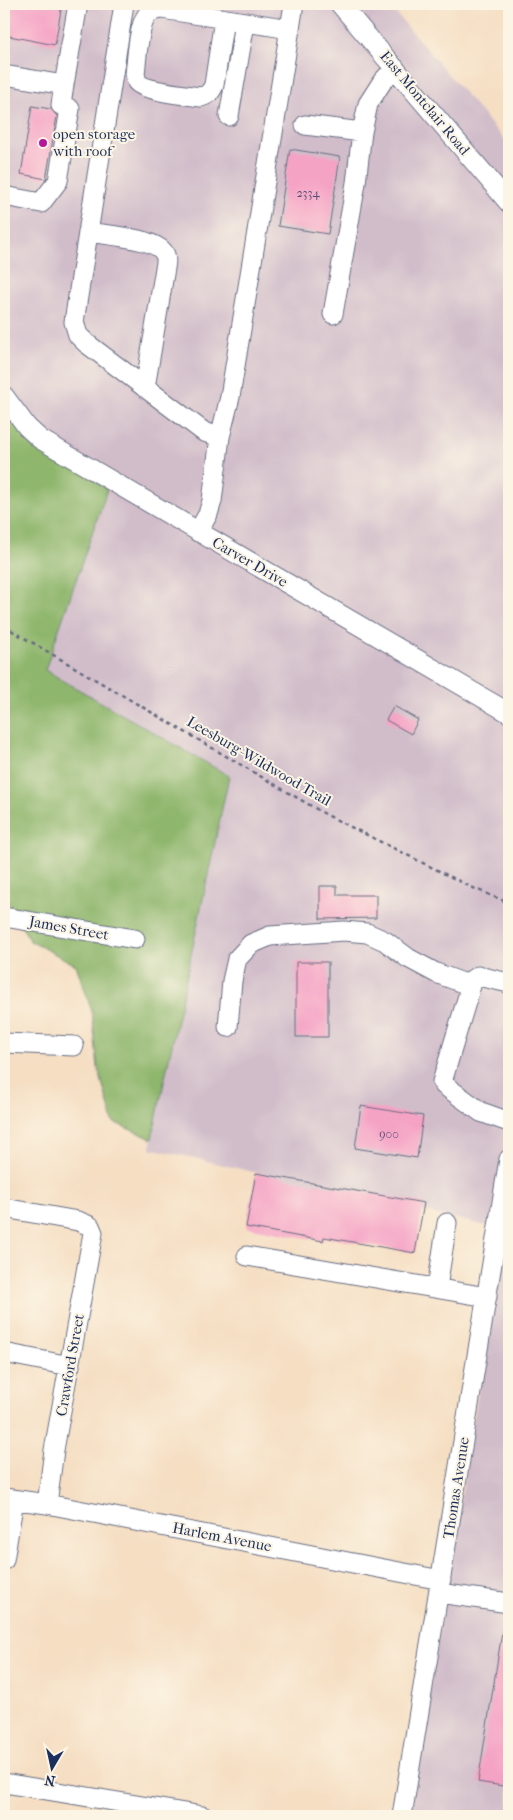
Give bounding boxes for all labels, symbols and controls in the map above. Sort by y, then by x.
street label: East Montclair Road [376,47,474,159]
place label: open storage with roof [52,125,136,160]
marker: open storage with roof [37,137,49,149]
house number: 2334 [296,186,320,200]
street label: Carver Drive [209,533,291,591]
street label: Leesburg-Wildwood Trail [184,712,334,810]
street label: James Street [27,912,111,944]
house number: 900 [379,1127,399,1141]
street label: Crawford Street [52,1312,88,1418]
street label: Thomas Avenue [439,1435,473,1540]
street label: Harlem Avenue [171,1519,274,1556]
north arrow [28,1742,78,1792]
text: N [43,1771,57,1790]

